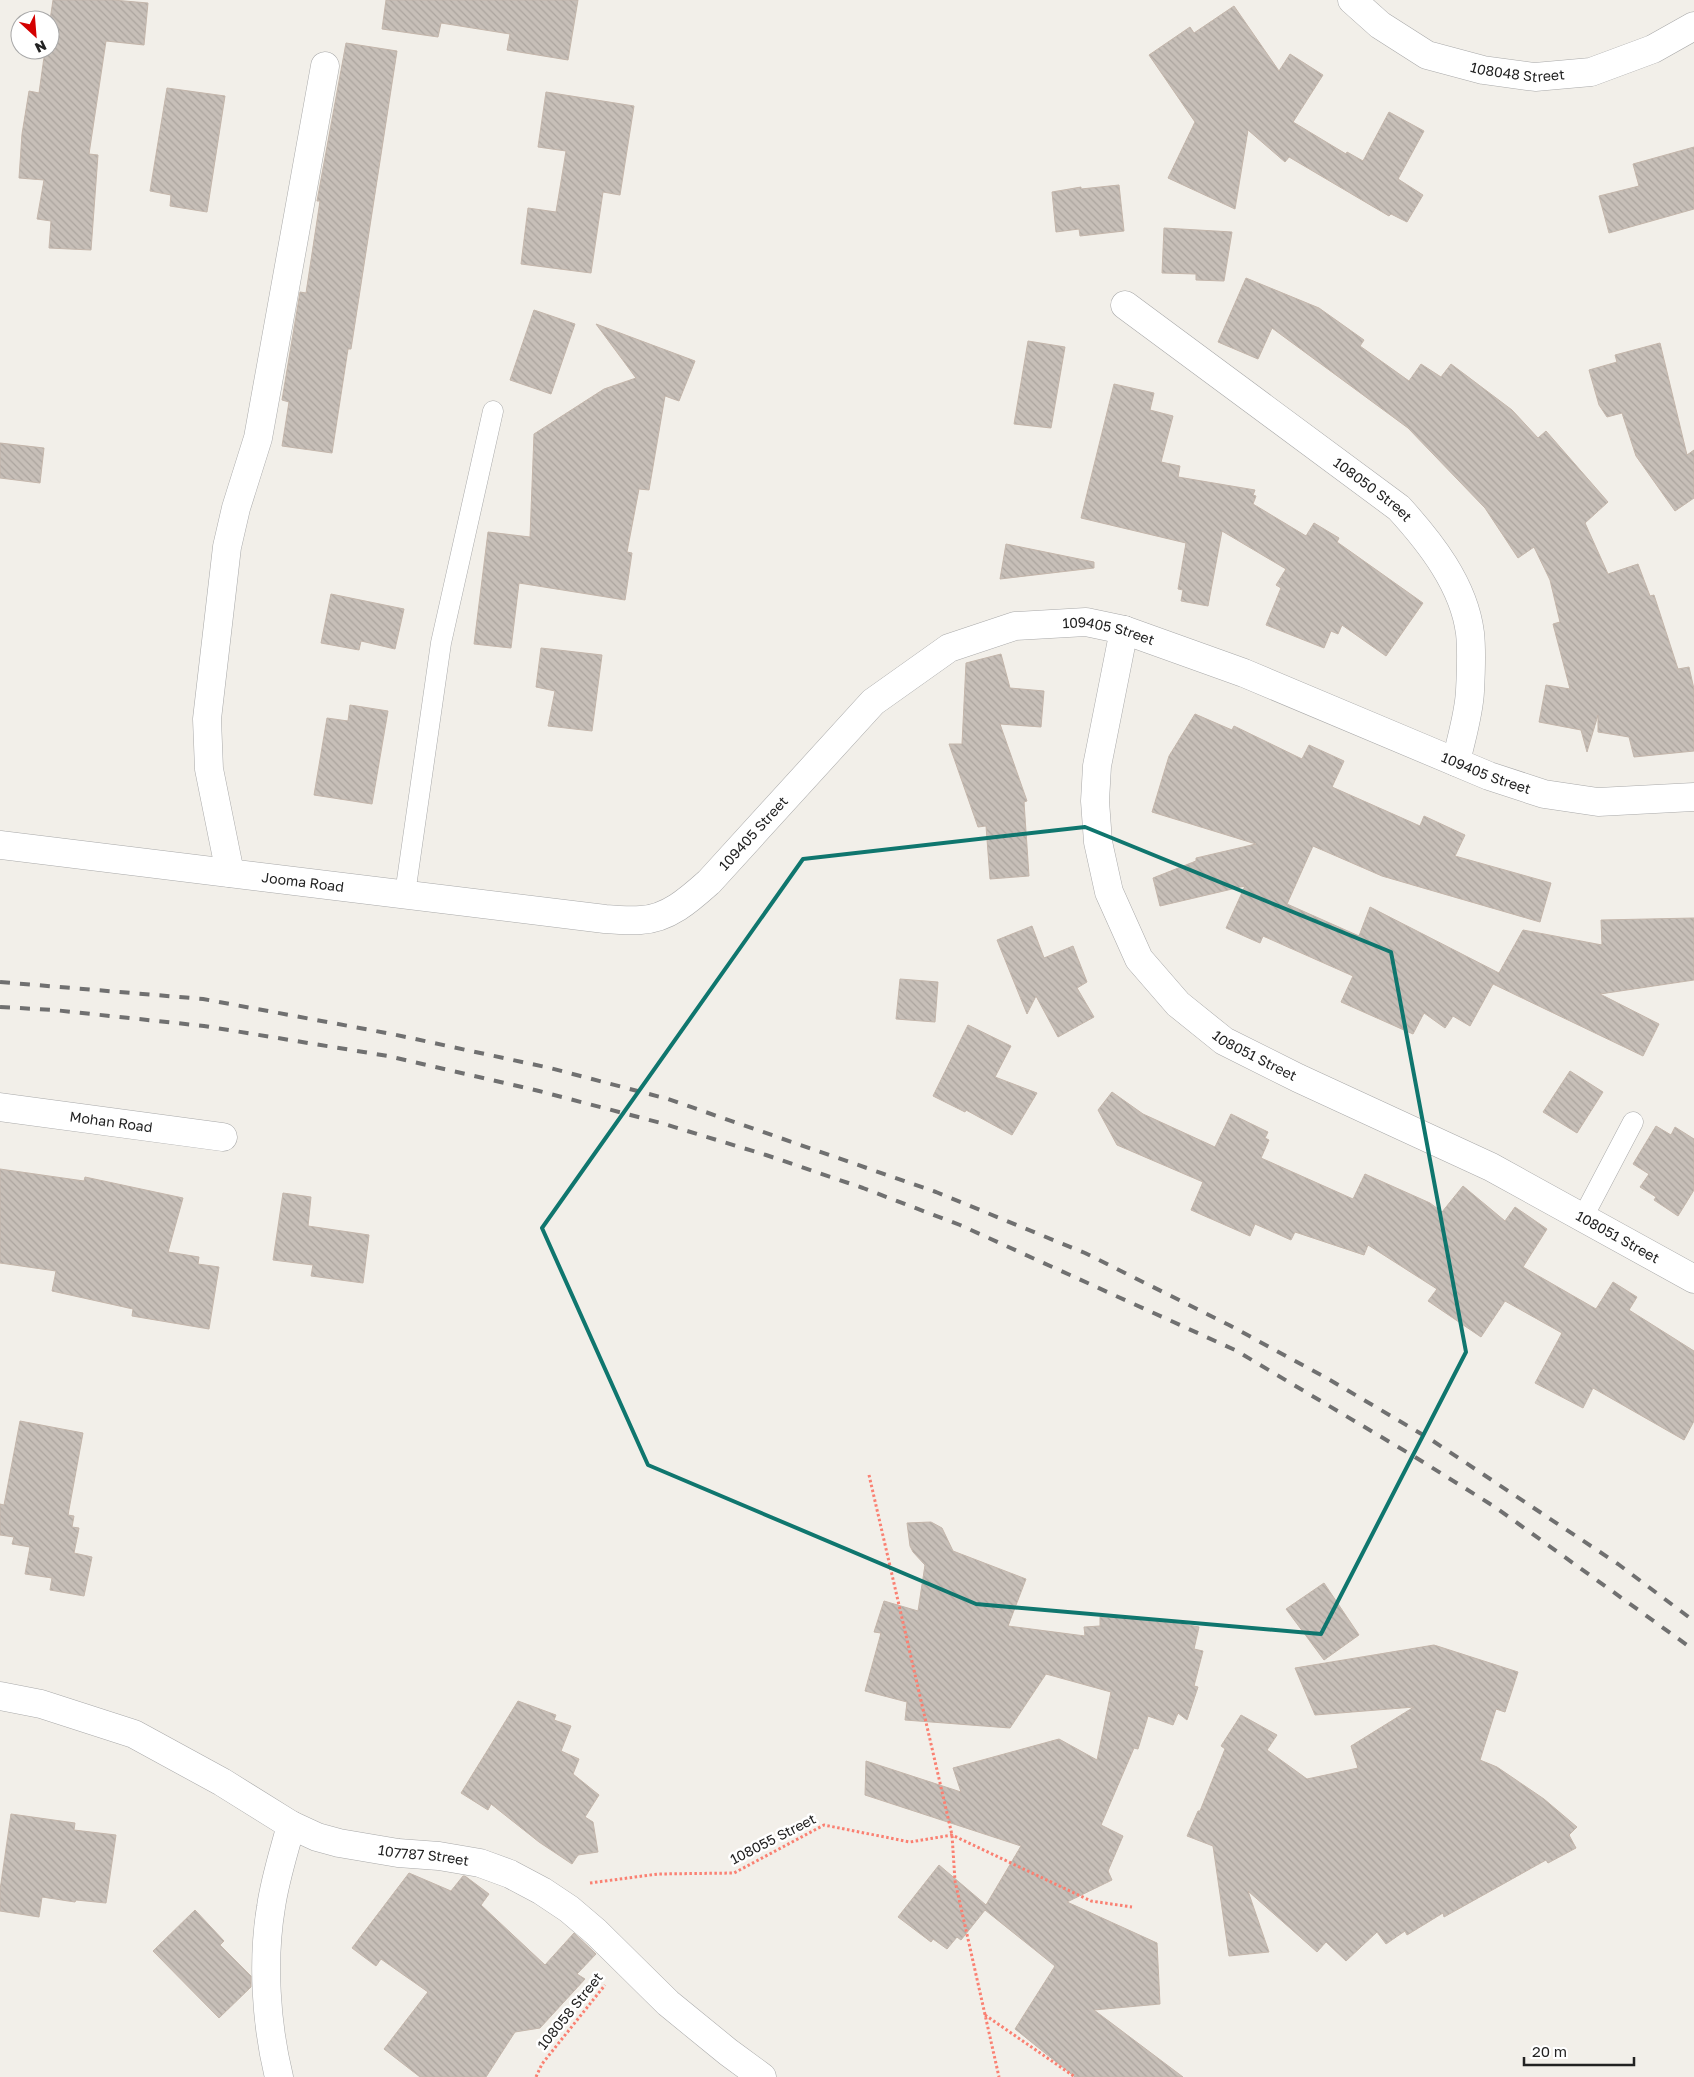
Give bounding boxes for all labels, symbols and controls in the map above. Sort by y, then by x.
north arrow [10,10,60,60]
text: N [32,37,49,57]
street label: 108048 Street [1469,58,1565,85]
street label: 108050 Street [1331,454,1416,525]
street label: 109405 Street [1062,613,1157,648]
street label: 109405 Street [1439,748,1533,797]
street label: 109405 Street [715,792,791,874]
street label: Jooma Road [261,868,345,895]
street label: 108051 Street [1209,1026,1300,1084]
street label: Mohan Road [69,1107,154,1135]
street label: 108051 Street [1573,1207,1663,1266]
street label: 108055 Street [727,1810,818,1867]
street label: 107787 Street [377,1841,470,1869]
street label: 108058 Street [533,1969,606,2053]
scale bar [1524,2034,1634,2066]
text: 20 m [1532,2042,1567,2060]

